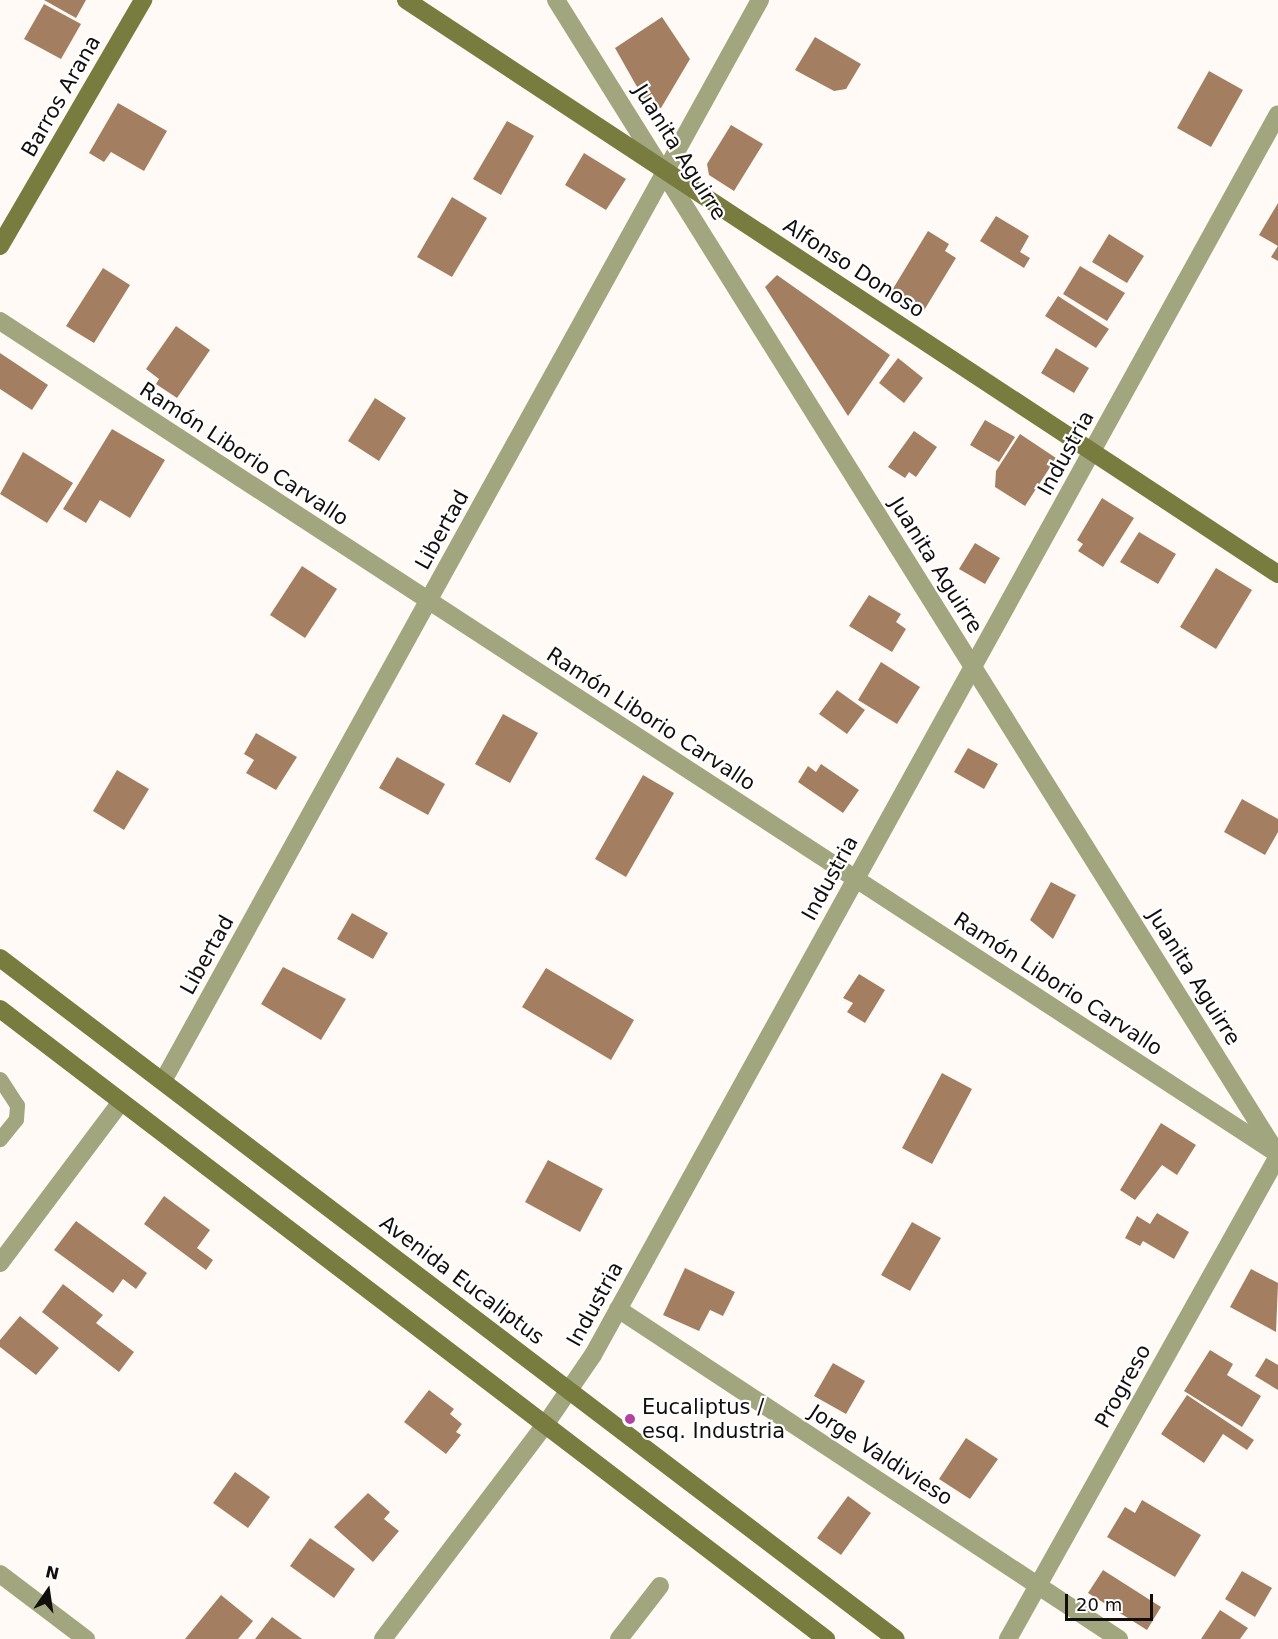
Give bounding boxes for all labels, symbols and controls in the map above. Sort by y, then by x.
street label: Barros Arana [16,31,106,161]
street label: Juanita Aguirre [628,79,732,225]
street label: Alfonso Donoso [779,213,929,323]
street label: Ramón Liborio Carvallo [135,377,353,531]
street label: Industria [1033,406,1099,500]
street label: Libertad [410,486,474,574]
street label: Juanita Aguirre [884,492,988,638]
street label: Ramón Liborio Carvallo [542,642,760,796]
street label: Industria [797,831,863,925]
street label: Juanita Aguirre [1142,904,1246,1050]
street label: Ramón Liborio Carvallo [949,907,1167,1061]
street label: Libertad [175,911,239,999]
street label: Avenida Eucaliptus [375,1210,549,1350]
street label: Industria [562,1257,628,1351]
street label: Progreso [1090,1340,1156,1432]
place label: Eucaliptus / esq. Industria [642,1394,785,1444]
street label: Jorge Valdivieso [805,1399,957,1511]
marker: Eucaliptus / esq. Industria [623,1412,637,1426]
north arrow [18,1561,78,1621]
text: N [43,1562,61,1584]
scale bar [1068,1582,1156,1620]
text: 20 m [1076,1594,1122,1615]

